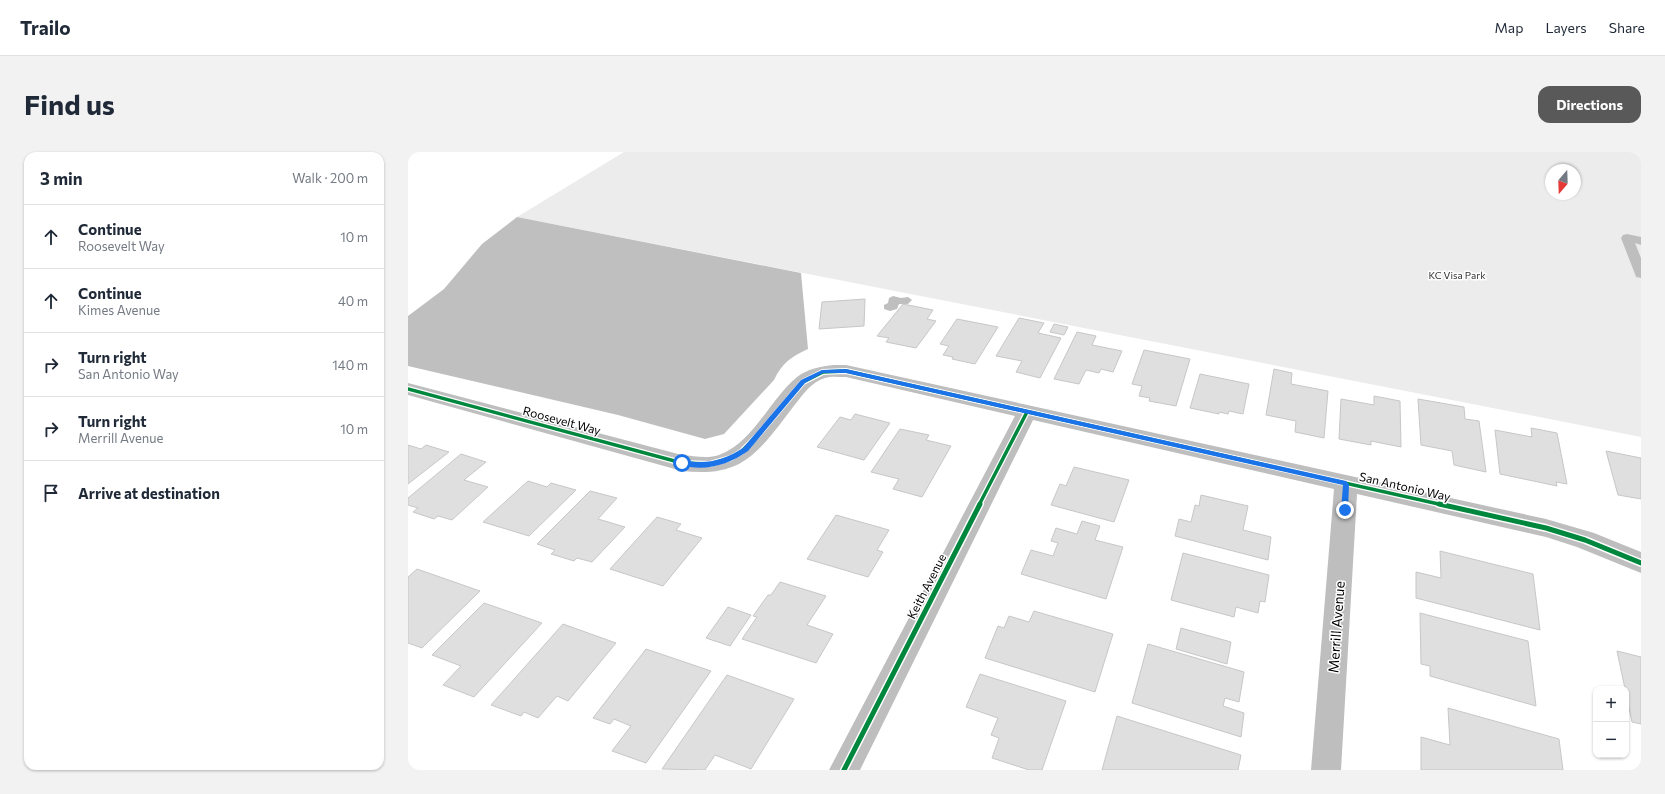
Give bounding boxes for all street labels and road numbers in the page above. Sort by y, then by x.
street label: Roosevelt Way [522,403,602,437]
street label: San Antonio Way [1358,469,1452,503]
street label: Keith Avenue [904,551,948,621]
street label: Merrill Avenue [1324,581,1348,673]

